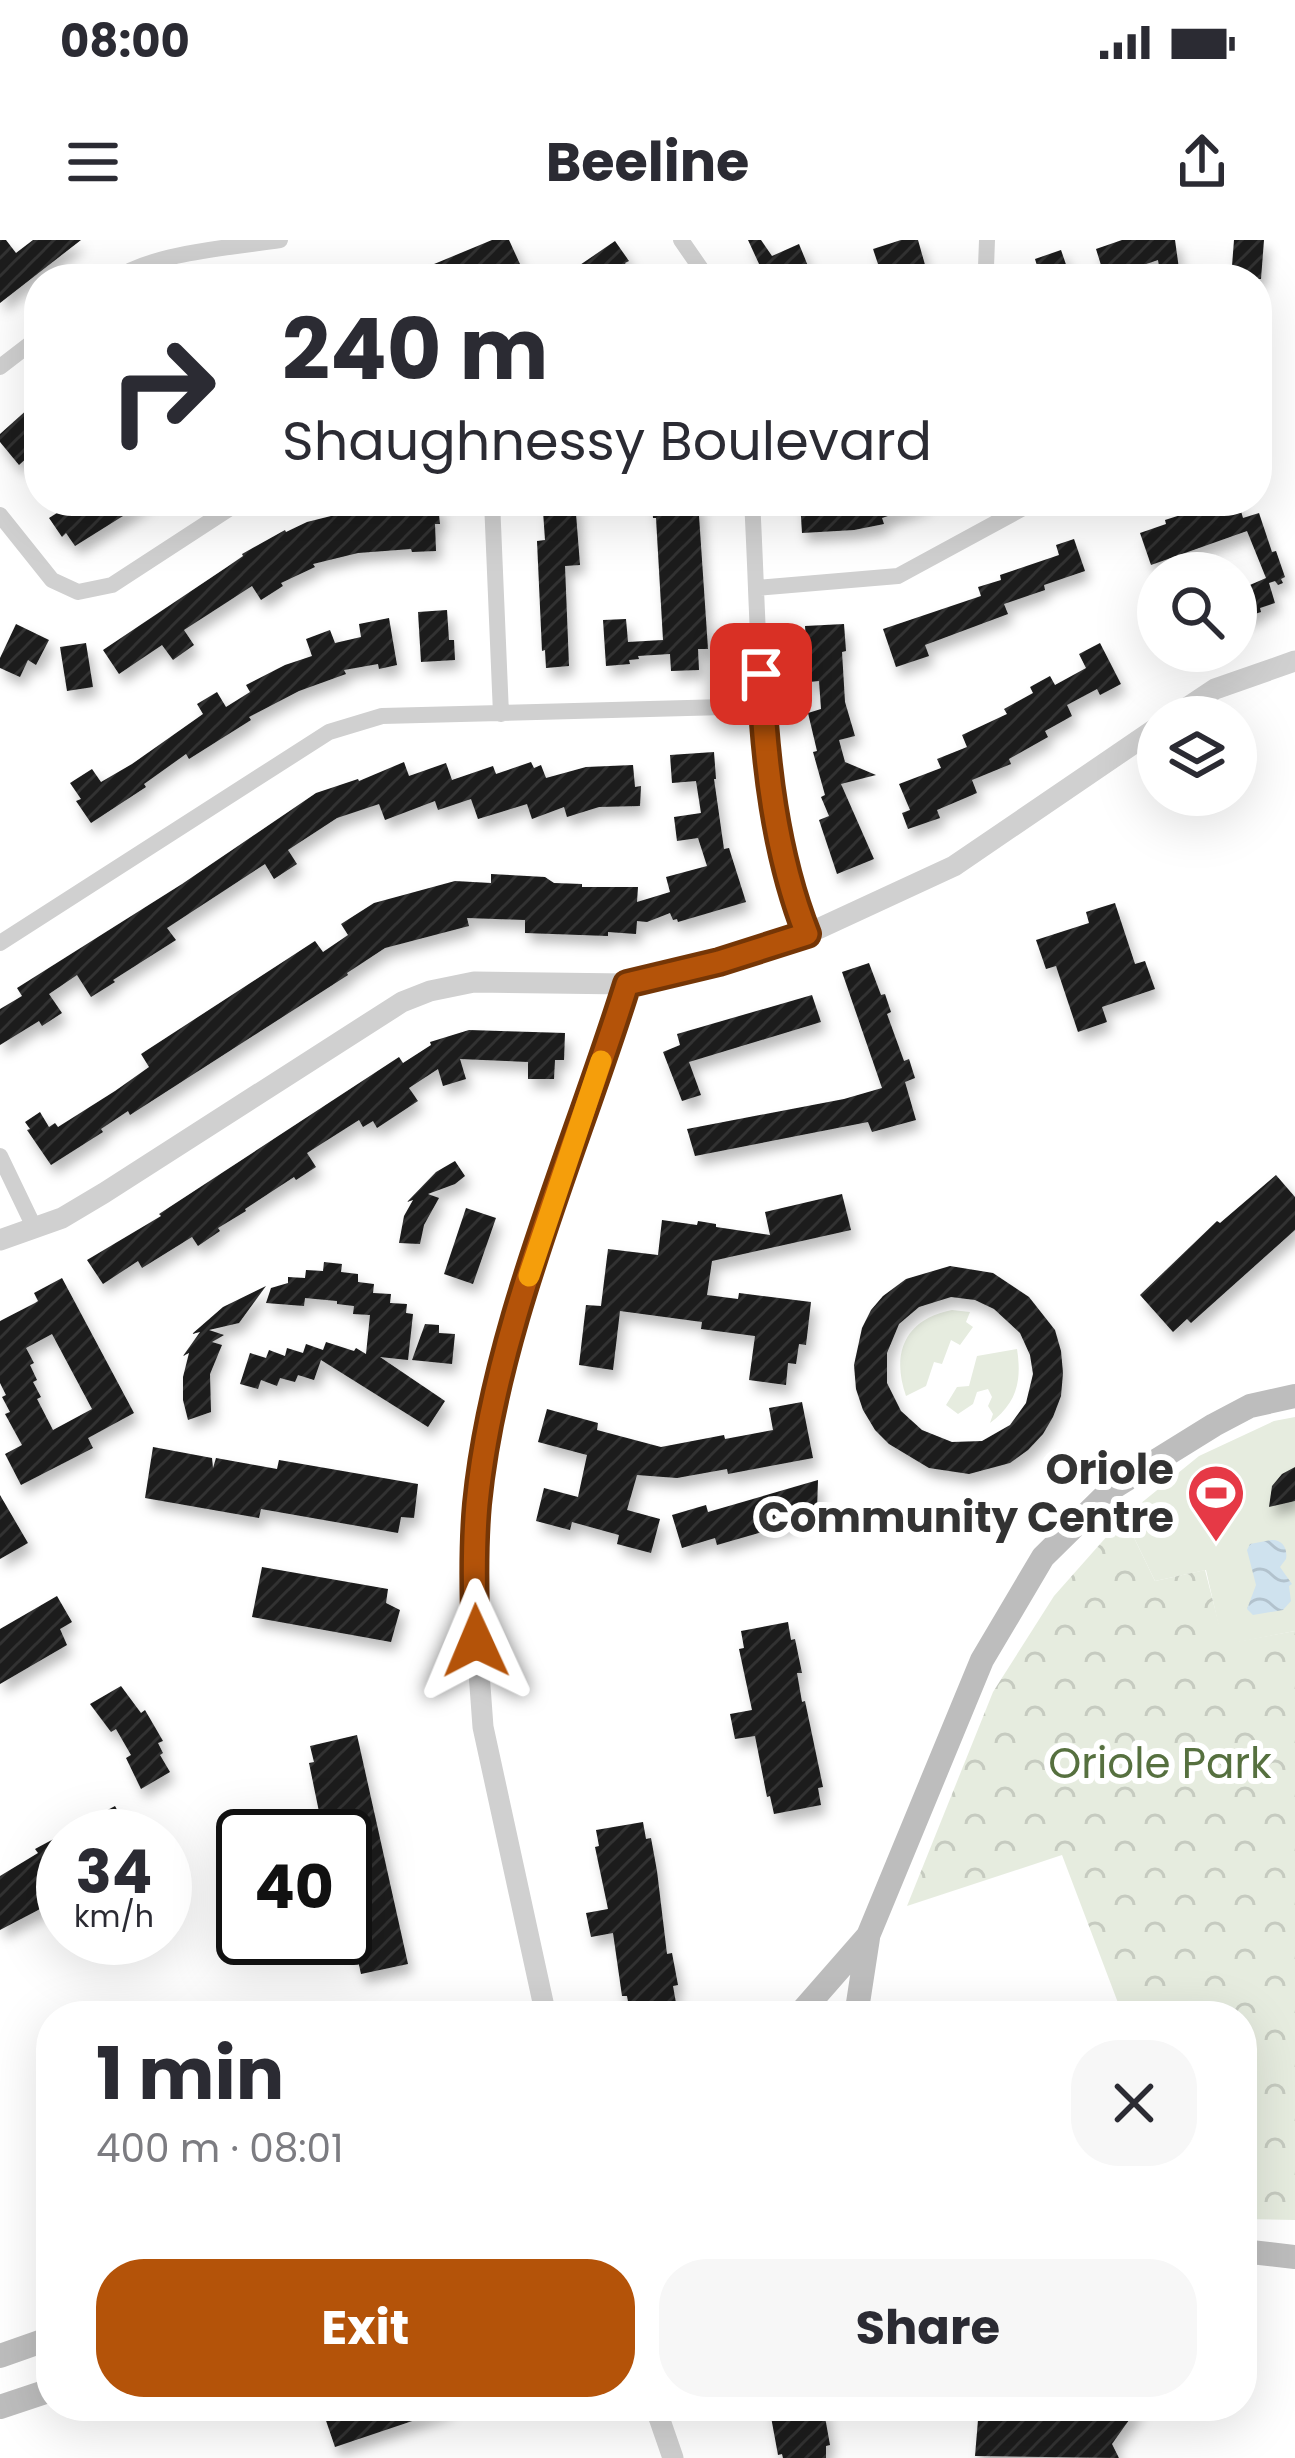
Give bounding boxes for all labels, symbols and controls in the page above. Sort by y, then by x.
text: 08:00 [60,10,190,73]
text: Beeline [546,124,749,200]
icon: menu [60,129,126,195]
icon: share [1169,129,1235,195]
text: 240 m [282,291,548,408]
icon: right [84,312,240,468]
text: Shaughnessy Boulevard [282,403,932,479]
map controls [1137,552,1257,816]
button: search [1137,552,1257,672]
pin [710,623,812,725]
icon: arrive [728,641,794,707]
button: layers [1137,696,1257,816]
place label: Oriole Community Centre [758,1440,1174,1547]
sports icon: Oriole Community Centre [1185,1462,1247,1544]
position arrow [413,1578,539,1704]
park label: Oriole Park [1048,1734,1272,1793]
speed limit sign: 40 [216,1809,372,1965]
text: 34 [76,1830,152,1914]
text: km/h [74,1895,154,1938]
text: 1 min [96,2023,284,2124]
button: close [1071,2040,1197,2166]
text: 400 m · 08:01 [96,2121,344,2176]
button: Exit [96,2259,635,2397]
button: Share [659,2259,1197,2397]

